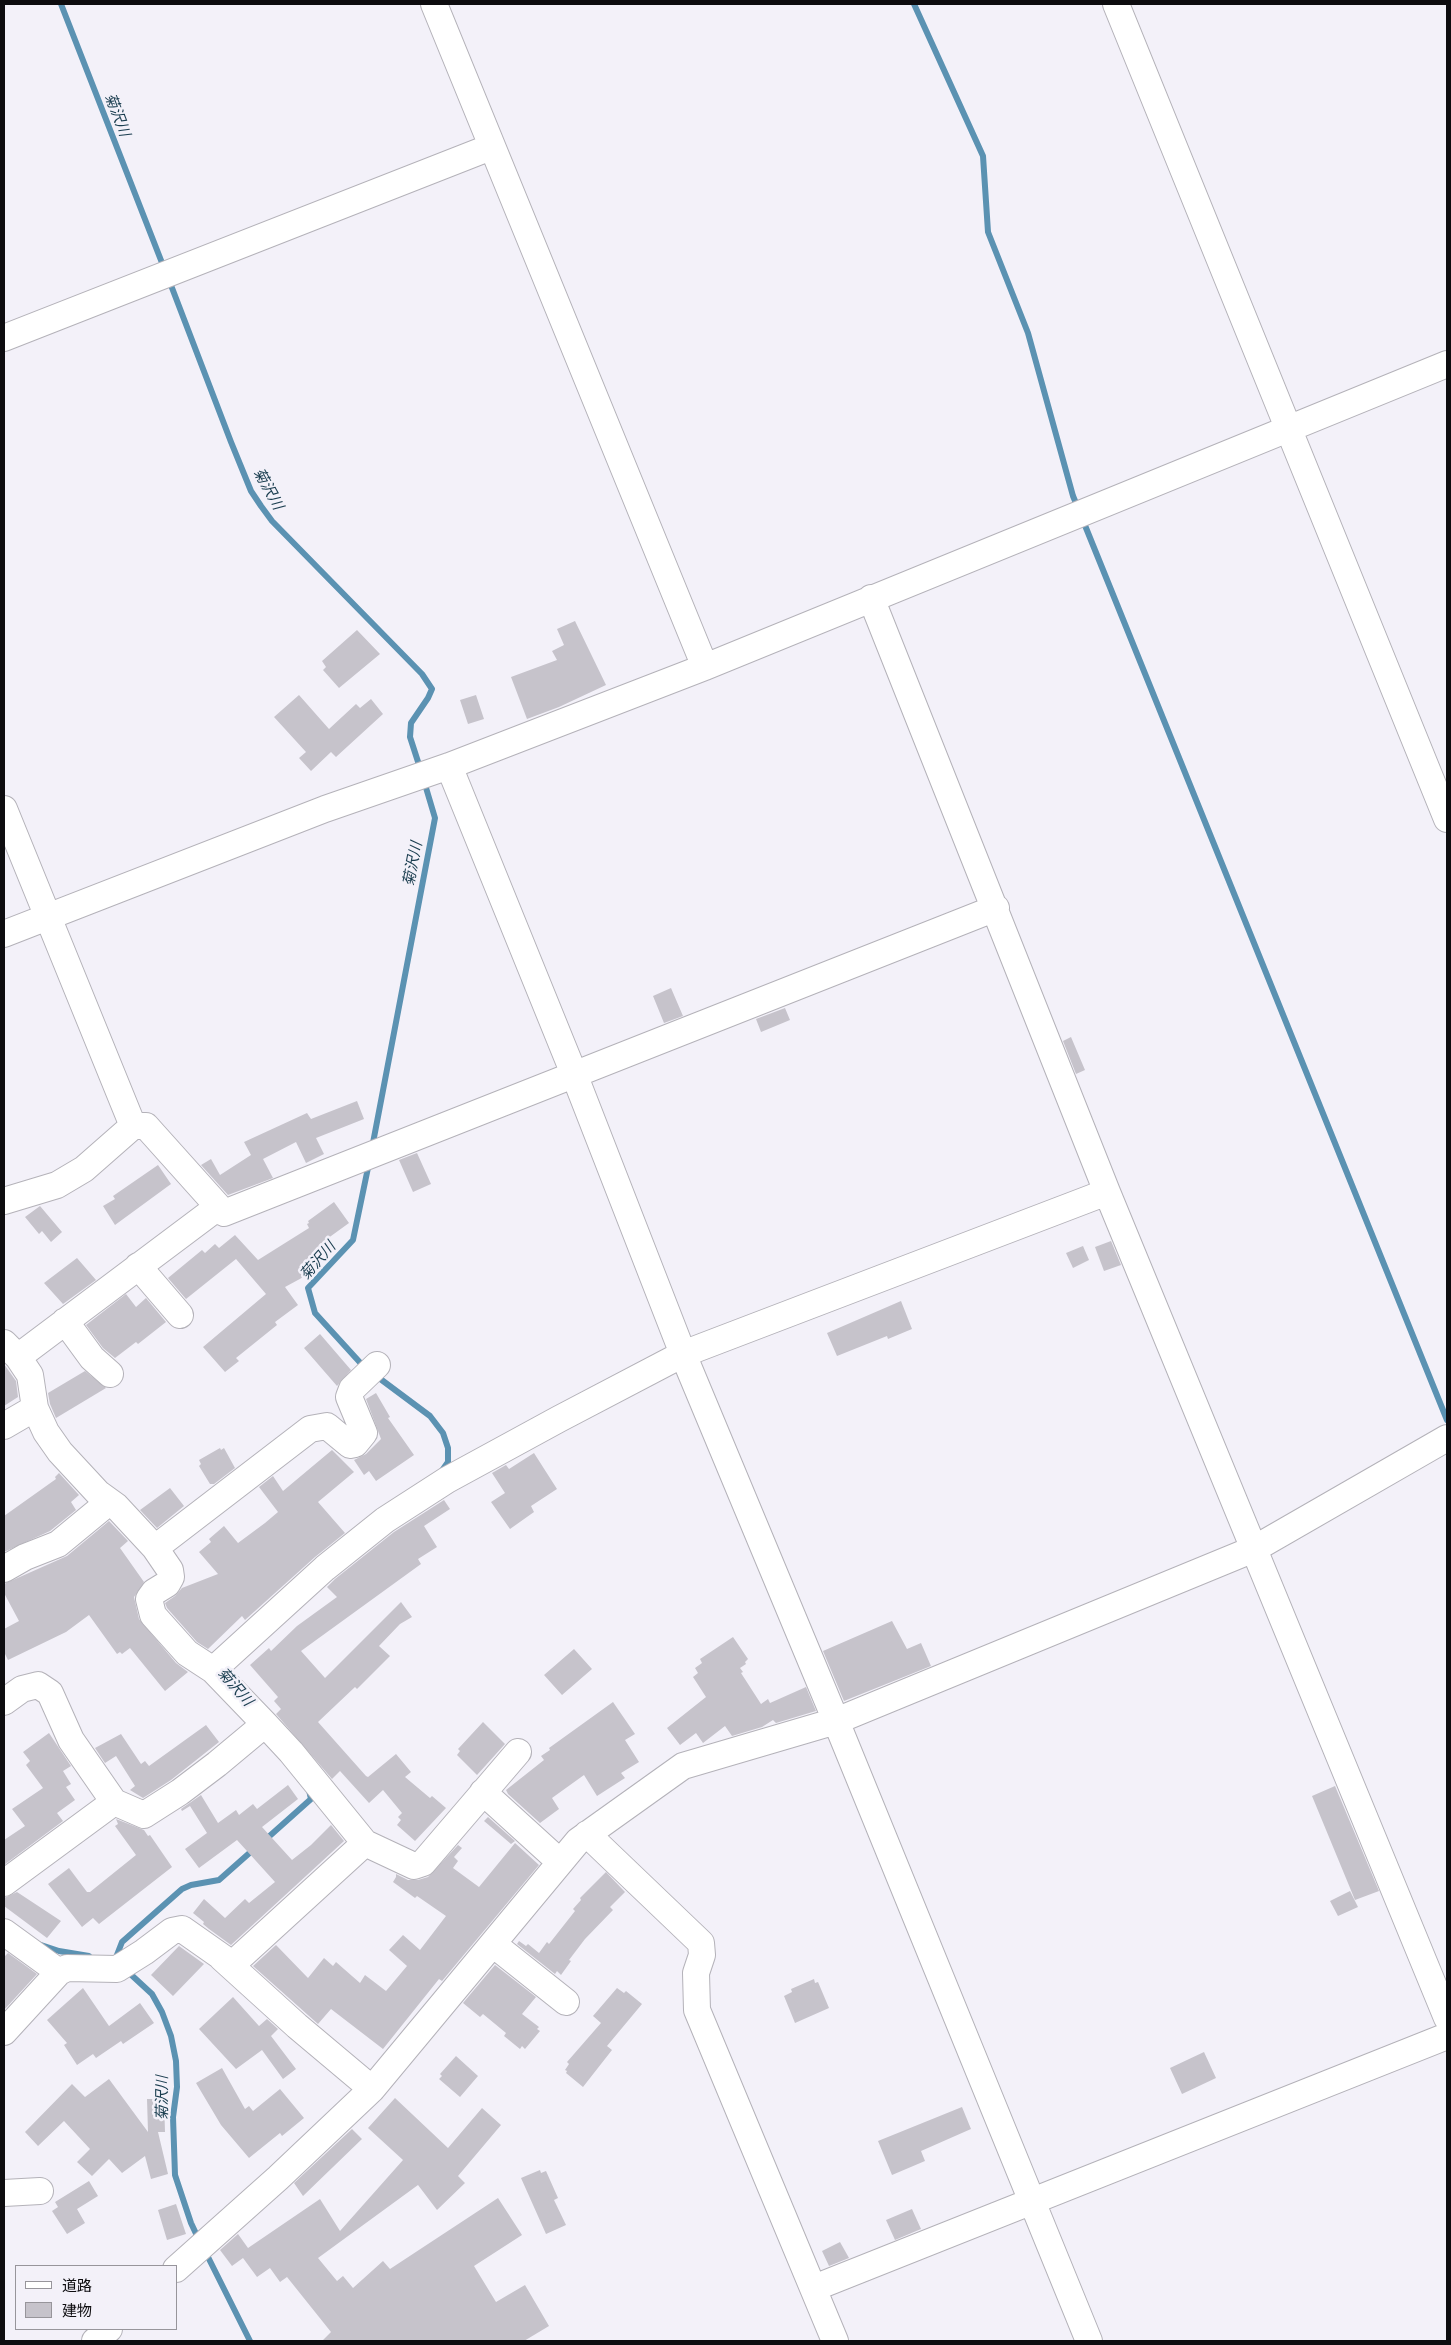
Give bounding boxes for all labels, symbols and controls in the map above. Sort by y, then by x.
water label: 菊沢川 [101,91,133,139]
water label: 菊沢川 [249,465,287,513]
water label: 菊沢川 [400,840,426,888]
water label: 菊沢川 [296,1238,340,1284]
water label: 菊沢川 [213,1664,257,1710]
water label: 菊沢川 [154,2076,172,2120]
legend [15,2265,178,2330]
text: 道路 [62,2277,92,2295]
text: 建物 [62,2302,92,2320]

